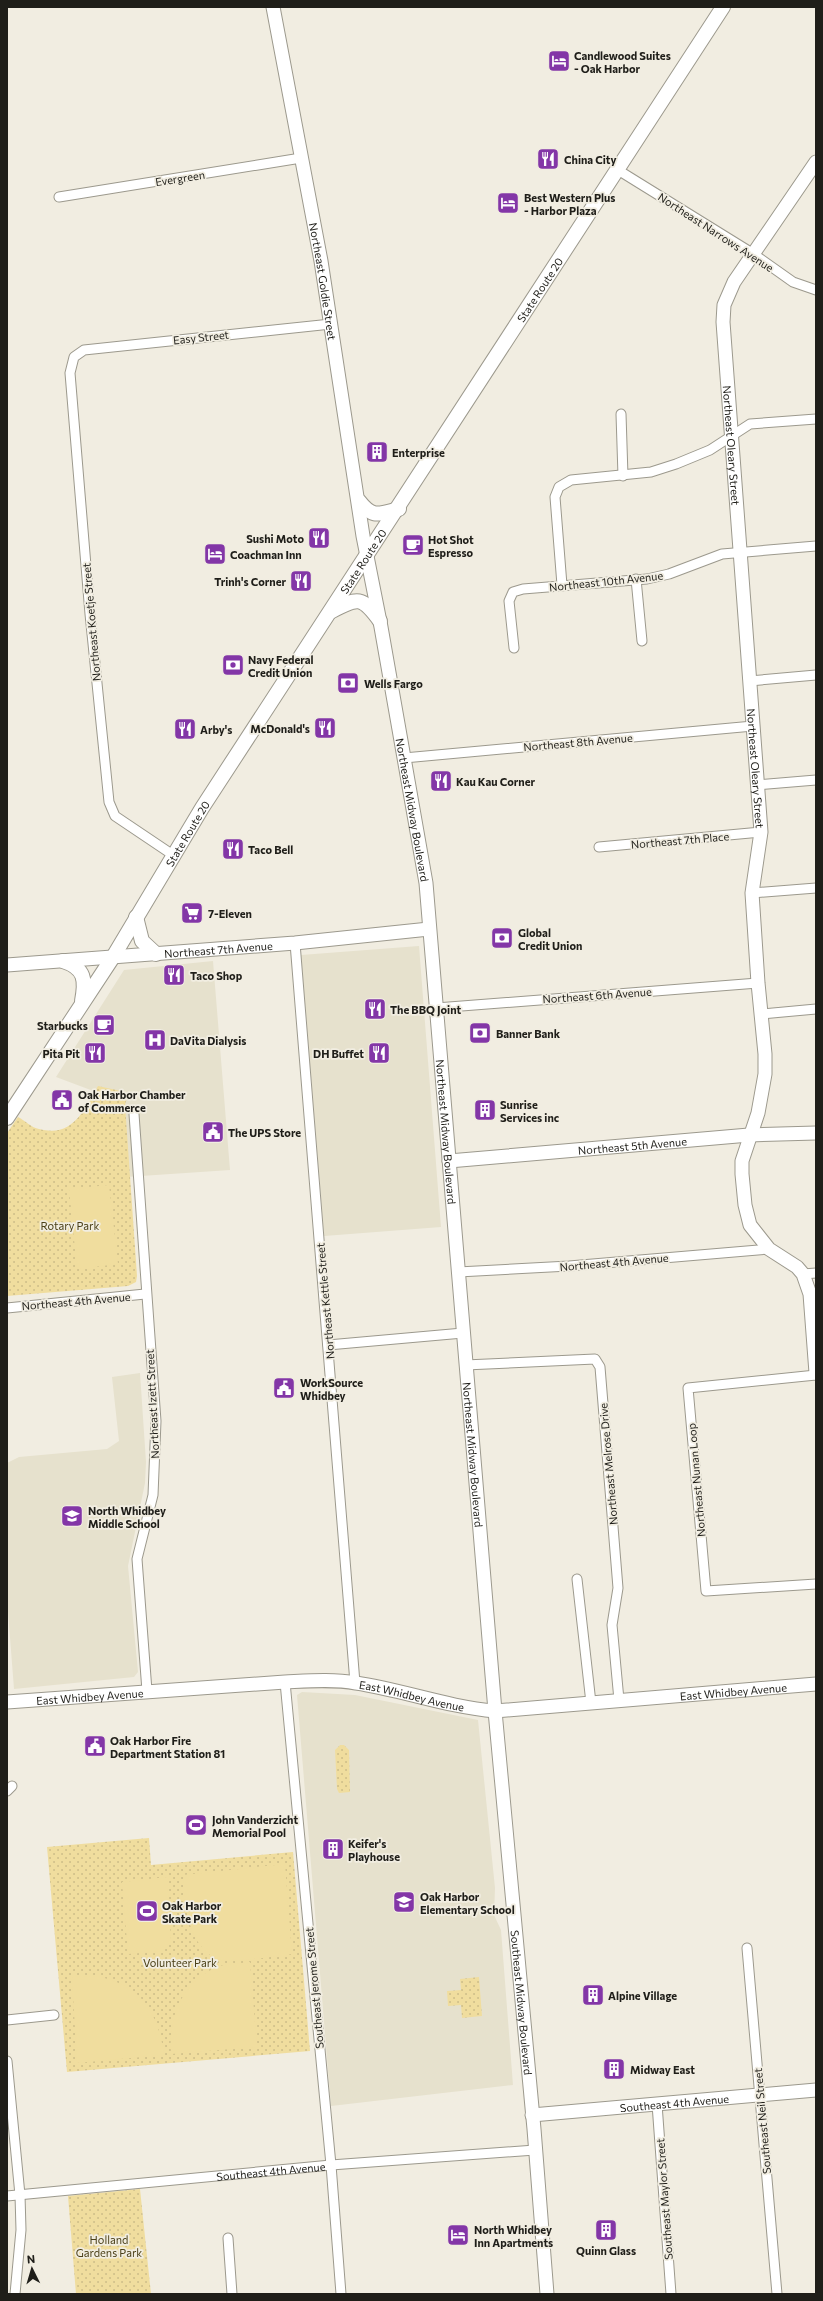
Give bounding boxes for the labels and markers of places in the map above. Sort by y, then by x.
hotel icon: Candlewood Suites - Oak Harbor [546,48,572,74]
place label: Candlewood Suites - Oak Harbor [574,49,671,75]
restaurant icon: China City [535,146,561,172]
place label: China City [564,153,616,166]
hotel icon: Best Western Plus - Harbor Plaza [495,190,521,216]
place label: Best Western Plus - Harbor Plaza [524,191,615,217]
building icon: Enterprise [364,439,390,465]
place label: Enterprise [392,446,445,459]
restaurant icon: Sushi Moto [306,525,332,551]
place label: Sushi Moto [246,532,304,545]
cafe icon: Hot Shot Espresso [400,532,426,558]
place label: Hot Shot Espresso [428,533,474,559]
hotel icon: Coachman Inn [202,541,228,567]
place label: Coachman Inn [230,548,302,561]
restaurant icon: Trinh's Corner [288,568,314,594]
place label: Trinh's Corner [214,575,286,588]
bank icon: Navy Federal Credit Union [220,652,246,678]
place label: Navy Federal Credit Union [248,653,313,679]
bank icon: Wells Fargo [335,670,361,696]
place label: Wells Fargo [364,677,423,690]
restaurant icon: McDonald's [312,715,338,741]
restaurant icon: Arby's [172,716,198,742]
place label: McDonald's [250,722,310,735]
place label: Arby's [200,723,232,736]
restaurant icon: Kau Kau Corner [428,768,454,794]
place label: Kau Kau Corner [456,775,535,788]
restaurant icon: Taco Bell [220,836,246,862]
place label: Taco Bell [248,843,293,856]
supermarket icon: 7-Eleven [179,900,205,926]
place label: 7-Eleven [208,907,252,920]
bank icon: Global Credit Union [489,925,515,951]
place label: Global Credit Union [518,926,582,952]
restaurant icon: Taco Shop [161,962,187,988]
place label: Taco Shop [190,969,243,982]
restaurant icon: The BBQ Joint [362,996,388,1022]
place label: The BBQ Joint [390,1003,461,1017]
cafe icon: Starbucks [91,1012,117,1038]
place label: Starbucks [37,1019,88,1032]
bank icon: Banner Bank [467,1020,493,1046]
hospital icon: DaVita Dialysis [142,1027,168,1053]
place label: Banner Bank [496,1027,561,1040]
place label: DaVita Dialysis [170,1034,246,1047]
restaurant icon: Pita Pit [82,1040,108,1066]
restaurant icon: DH Buffet [366,1040,392,1066]
place label: Pita Pit [42,1047,80,1060]
place label: DH Buffet [313,1047,364,1060]
public building icon: Oak Harbor Chamber of Commerce [49,1087,75,1113]
place label: Oak Harbor Chamber of Commerce [78,1088,186,1114]
building icon: Sunrise Services inc [472,1097,498,1123]
place label: Sunrise Services inc [500,1098,559,1124]
public building icon: The UPS Store [200,1119,226,1145]
place label: The UPS Store [228,1126,301,1139]
public building icon: WorkSource Whidbey [271,1375,297,1401]
place label: WorkSource Whidbey [300,1376,363,1402]
school or university icon: North Whidbey Middle School [59,1503,85,1529]
place label: North Whidbey Middle School [88,1504,166,1530]
public building icon: Oak Harbor Fire Department Station 81 [82,1733,108,1759]
place label: Oak Harbor Fire Department Station 81 [110,1734,225,1760]
sports icon: John Vanderzicht Memorial Pool [183,1812,209,1838]
place label: John Vanderzicht Memorial Pool [212,1813,298,1839]
building icon: Keifer's Playhouse [320,1836,346,1862]
place label: Keifer's Playhouse [348,1837,400,1863]
school or university icon: Oak Harbor Elementary School [391,1889,417,1915]
place label: Oak Harbor Elementary School [420,1890,515,1916]
sports icon: Oak Harbor Skate Park [134,1898,160,1924]
place label: Oak Harbor Skate Park [162,1899,222,1925]
building icon: Alpine Village [580,1982,606,2008]
place label: Alpine Village [608,1989,677,2002]
building icon: Midway East [601,2056,627,2082]
place label: Midway East [630,2063,695,2076]
building icon: Quinn Glass [593,2217,619,2243]
hotel icon: North Whidbey Inn Apartments [445,2222,471,2248]
place label: North Whidbey Inn Apartments [474,2223,553,2249]
place label: Quinn Glass [576,2244,636,2257]

